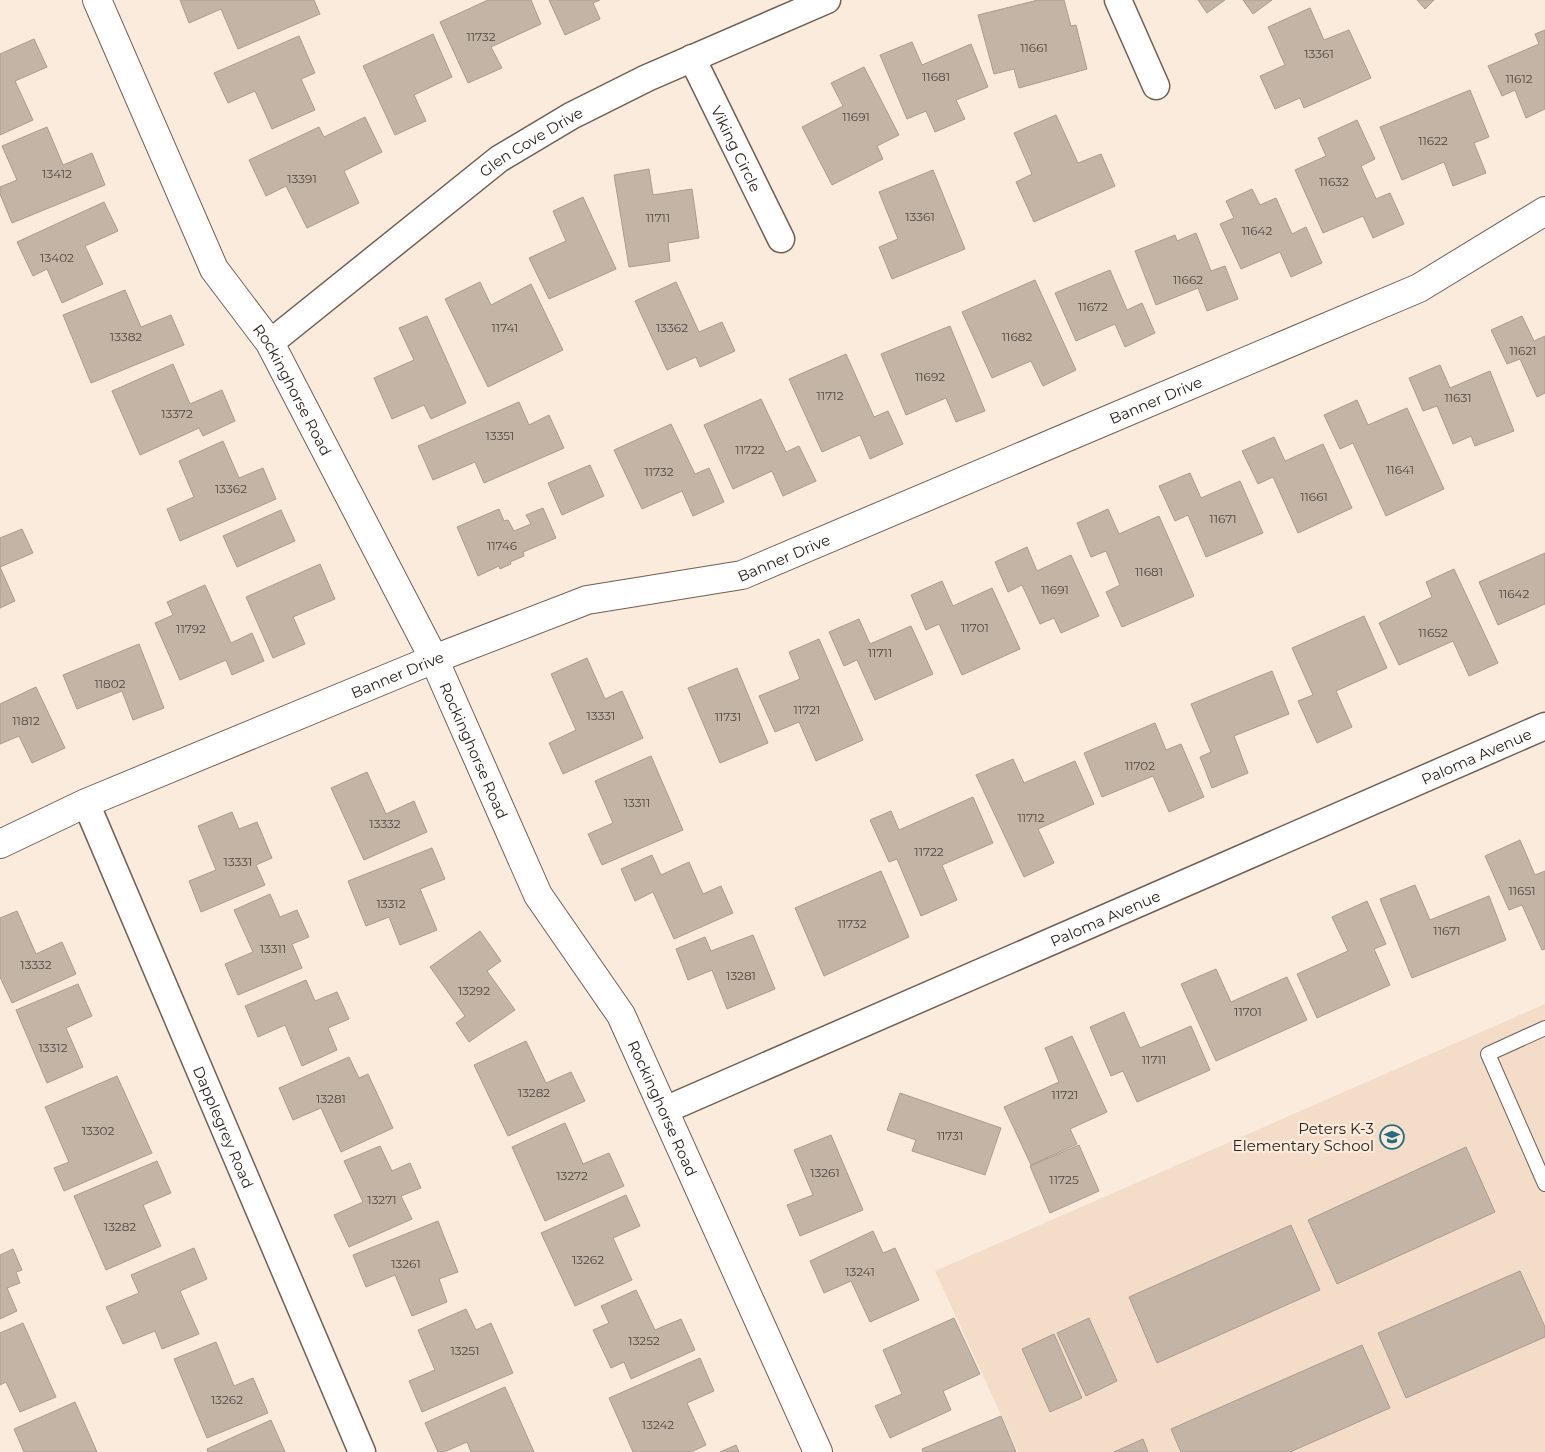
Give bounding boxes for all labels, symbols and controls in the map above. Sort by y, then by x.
house number: 11732 [466,29,496,44]
house number: 11661 [1020,40,1048,55]
house number: 13361 [1304,46,1334,61]
house number: 11681 [922,69,950,84]
house number: 11612 [1505,71,1533,86]
street label: Glen Cove Drive [475,102,586,181]
street label: Viking Circle [707,102,766,195]
house number: 11691 [842,109,870,124]
house number: 11622 [1418,133,1448,148]
house number: 13412 [42,166,72,181]
house number: 13391 [287,171,317,186]
house number: 11632 [1319,174,1349,189]
house number: 13361 [905,209,935,224]
house number: 11711 [646,210,670,225]
house number: 11642 [1242,223,1273,238]
house number: 13402 [40,250,74,265]
house number: 11662 [1173,272,1203,287]
house number: 11672 [1078,299,1108,314]
street label: Rockinghorse Road [249,320,336,459]
house number: 11741 [492,320,518,335]
house number: 13362 [656,320,688,335]
house number: 13382 [110,329,142,344]
house number: 11682 [1002,329,1032,344]
house number: 11621 [1509,343,1537,358]
house number: 11692 [915,369,945,384]
street label: Banner Drive [1106,372,1205,428]
house number: 11712 [816,388,844,403]
house number: 11631 [1444,390,1472,405]
house number: 13372 [161,406,193,421]
house number: 13351 [486,428,514,443]
house number: 11722 [735,442,765,457]
house number: 11641 [1386,462,1414,477]
house number: 11732 [644,464,674,479]
house number: 13362 [215,481,247,496]
house number: 11661 [1300,489,1328,504]
house number: 11671 [1209,511,1237,526]
street label: Banner Drive [734,529,833,585]
house number: 11746 [487,538,517,553]
house number: 11681 [1135,564,1163,579]
house number: 11691 [1041,582,1069,597]
house number: 11642 [1499,586,1530,601]
house number: 11701 [961,620,989,635]
house number: 11792 [176,621,206,636]
house number: 11652 [1418,625,1448,640]
house number: 11711 [868,645,892,660]
street label: Banner Drive [348,647,446,702]
house number: 11802 [94,676,126,691]
street label: Rockinghorse Road [436,679,513,822]
house number: 11721 [794,702,820,717]
house number: 13331 [587,708,615,723]
house number: 11731 [715,709,741,724]
house number: 11812 [12,713,40,728]
street label: Paloma Avenue [1418,724,1534,788]
house number: 11702 [1125,758,1155,773]
house number: 13311 [624,795,650,810]
house number: 11712 [1017,810,1045,825]
house number: 13332 [369,816,401,831]
house number: 11722 [914,844,944,859]
house number: 13331 [224,854,252,869]
house number: 11651 [1508,883,1536,898]
street label: Paloma Avenue [1047,886,1163,950]
house number: 13312 [377,896,406,911]
house number: 11732 [837,916,867,931]
house number: 11671 [1433,923,1461,938]
house number: 13311 [260,941,286,956]
house number: 13332 [20,957,52,972]
house number: 13281 [726,968,756,983]
house number: 13292 [458,983,490,998]
house number: 11701 [1234,1004,1262,1019]
street label: Rockinghorse Road [624,1037,702,1179]
house number: 13312 [39,1040,68,1055]
house number: 11711 [1142,1052,1166,1067]
street label: Dapplegrey Road [189,1063,258,1191]
house number: 13282 [518,1085,550,1100]
house number: 11721 [1052,1087,1078,1102]
house number: 13281 [316,1091,346,1106]
place label: Peters K-3 Elementary School [1233,1119,1374,1155]
house number: 13302 [82,1123,114,1138]
school or university icon: Peters K-3 Elementary School [1379,1124,1405,1150]
house number: 11731 [937,1128,963,1143]
house number: 13261 [810,1165,840,1180]
house number: 13272 [556,1168,588,1183]
house number: 11725 [1049,1172,1079,1187]
house number: 13271 [367,1192,397,1207]
house number: 13282 [104,1219,136,1234]
house number: 13262 [572,1252,604,1267]
house number: 13261 [391,1256,421,1271]
house number: 13241 [845,1264,875,1279]
house number: 13252 [628,1333,660,1348]
house number: 13251 [451,1343,479,1358]
house number: 13262 [211,1392,243,1407]
house number: 13242 [642,1417,674,1432]

